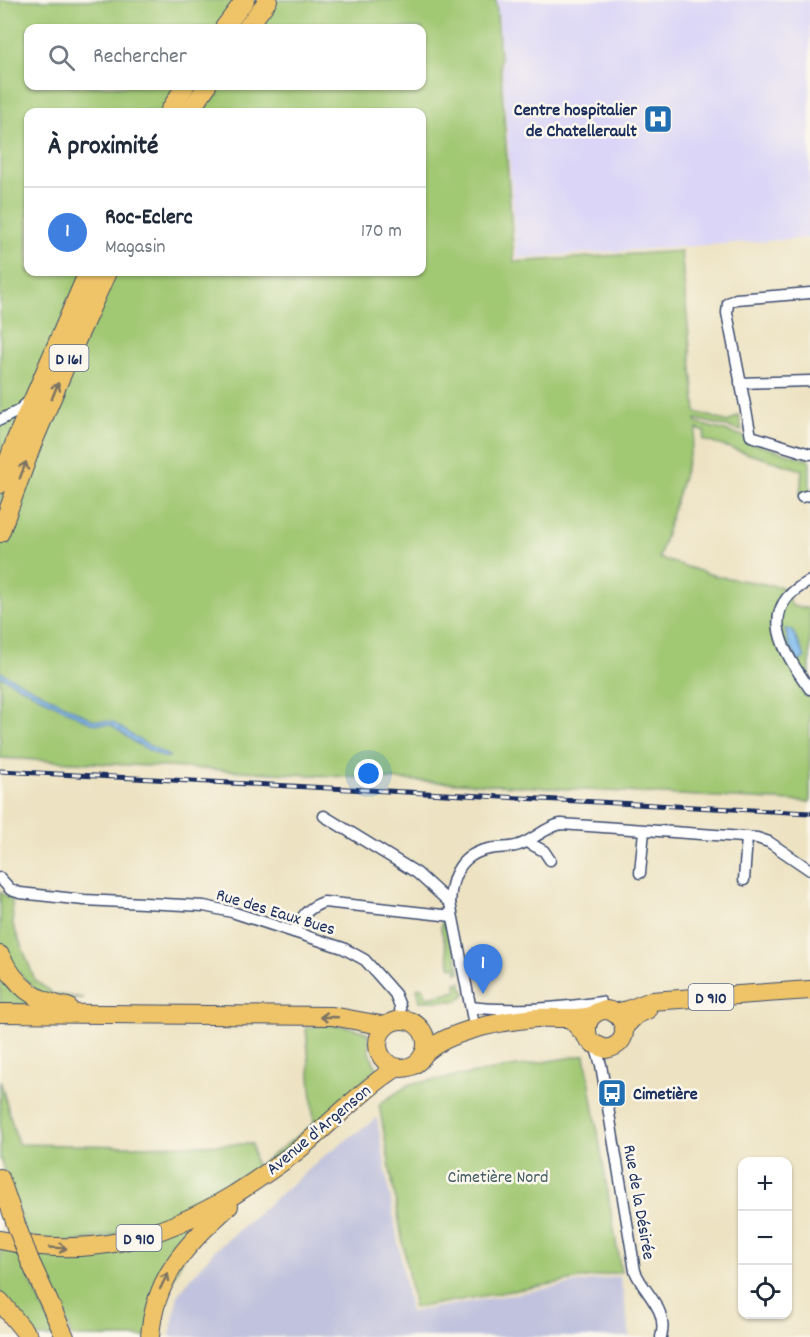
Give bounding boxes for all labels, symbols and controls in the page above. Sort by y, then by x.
search box [24,24,426,90]
icon: search [45,41,78,74]
text: Rechercher [93,42,187,73]
place label: Centre hospitalier de Chatellerault [514,99,637,145]
hospital icon: Centre hospitalier de Chatellerault [642,103,674,135]
text: À proximité [48,129,158,166]
text: Roc-Eclerc [105,203,193,234]
text: 1 [65,218,70,246]
text: 170 m [361,218,402,246]
text: Magasin [105,234,166,262]
road number: D 161 [50,345,88,371]
one-way arrow [50,383,61,401]
one-way arrow [19,461,30,479]
your location [354,759,383,788]
street label: Rue des Eaux Bues [213,883,338,943]
pin: 1 [464,944,502,994]
road number: D 910 [688,984,734,1010]
one-way arrow [319,1011,339,1022]
bus stop icon: Cimetière [596,1077,628,1109]
street label: Avenue d'Argenson [262,1080,377,1182]
place label: Cimetière [633,1083,698,1108]
street label: Rue de la Désirée [615,1143,660,1262]
map controls [738,1157,792,1319]
button: + [738,1157,792,1211]
park label: Cimetière Nord [448,1166,548,1191]
button: − [738,1211,792,1265]
road number: D 910 [116,1225,162,1251]
one-way arrow [47,1242,67,1253]
button: locate [738,1265,792,1319]
one-way arrow [159,1272,171,1290]

